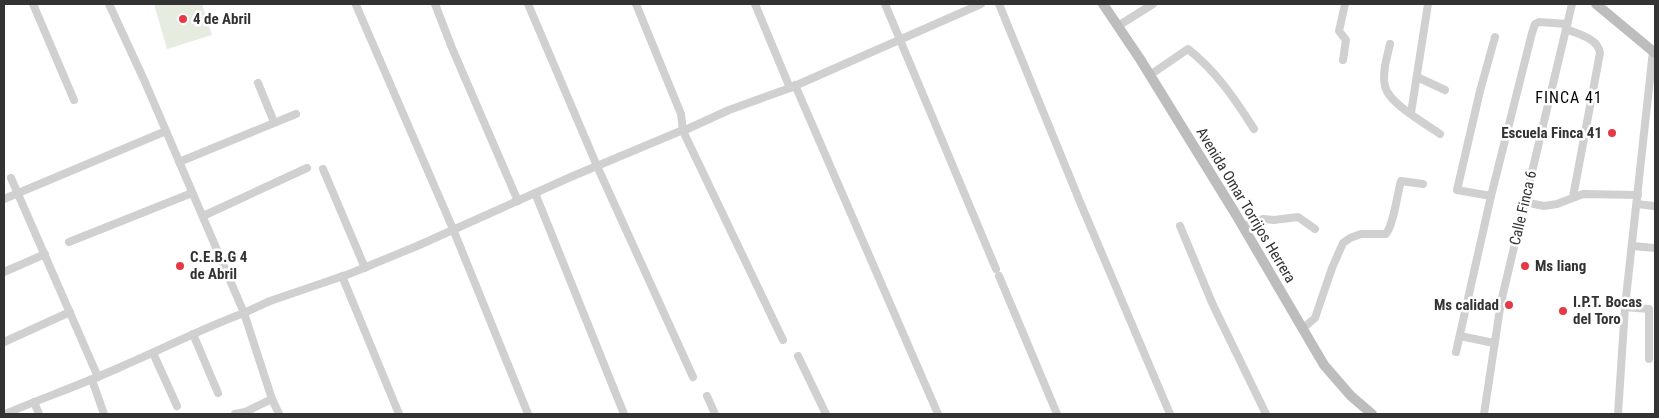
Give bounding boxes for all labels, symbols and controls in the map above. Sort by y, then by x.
place label: 4 de Abril [193,10,251,28]
marker: 4 de Abril [177,13,189,25]
district label: FINCA 41 [1535,88,1603,107]
street label: Avenida Omar Torrijos Herrera [1192,124,1300,286]
place label: Escuela Finca 41 [1501,124,1602,142]
marker: Escuela Finca 41 [1606,127,1618,139]
street label: Calle Finca 6 [1506,169,1540,247]
place label: C.E.B.G 4 de Abril [190,248,248,283]
place label: Ms liang [1535,257,1586,275]
marker: C.E.B.G 4 de Abril [174,260,186,272]
marker: Ms liang [1519,260,1531,272]
place label: I.P.T. Bocas del Toro [1573,293,1642,328]
place label: Ms calidad [1434,296,1499,314]
marker: Ms calidad [1503,299,1515,311]
marker: I.P.T. Bocas del Toro [1557,305,1569,317]

